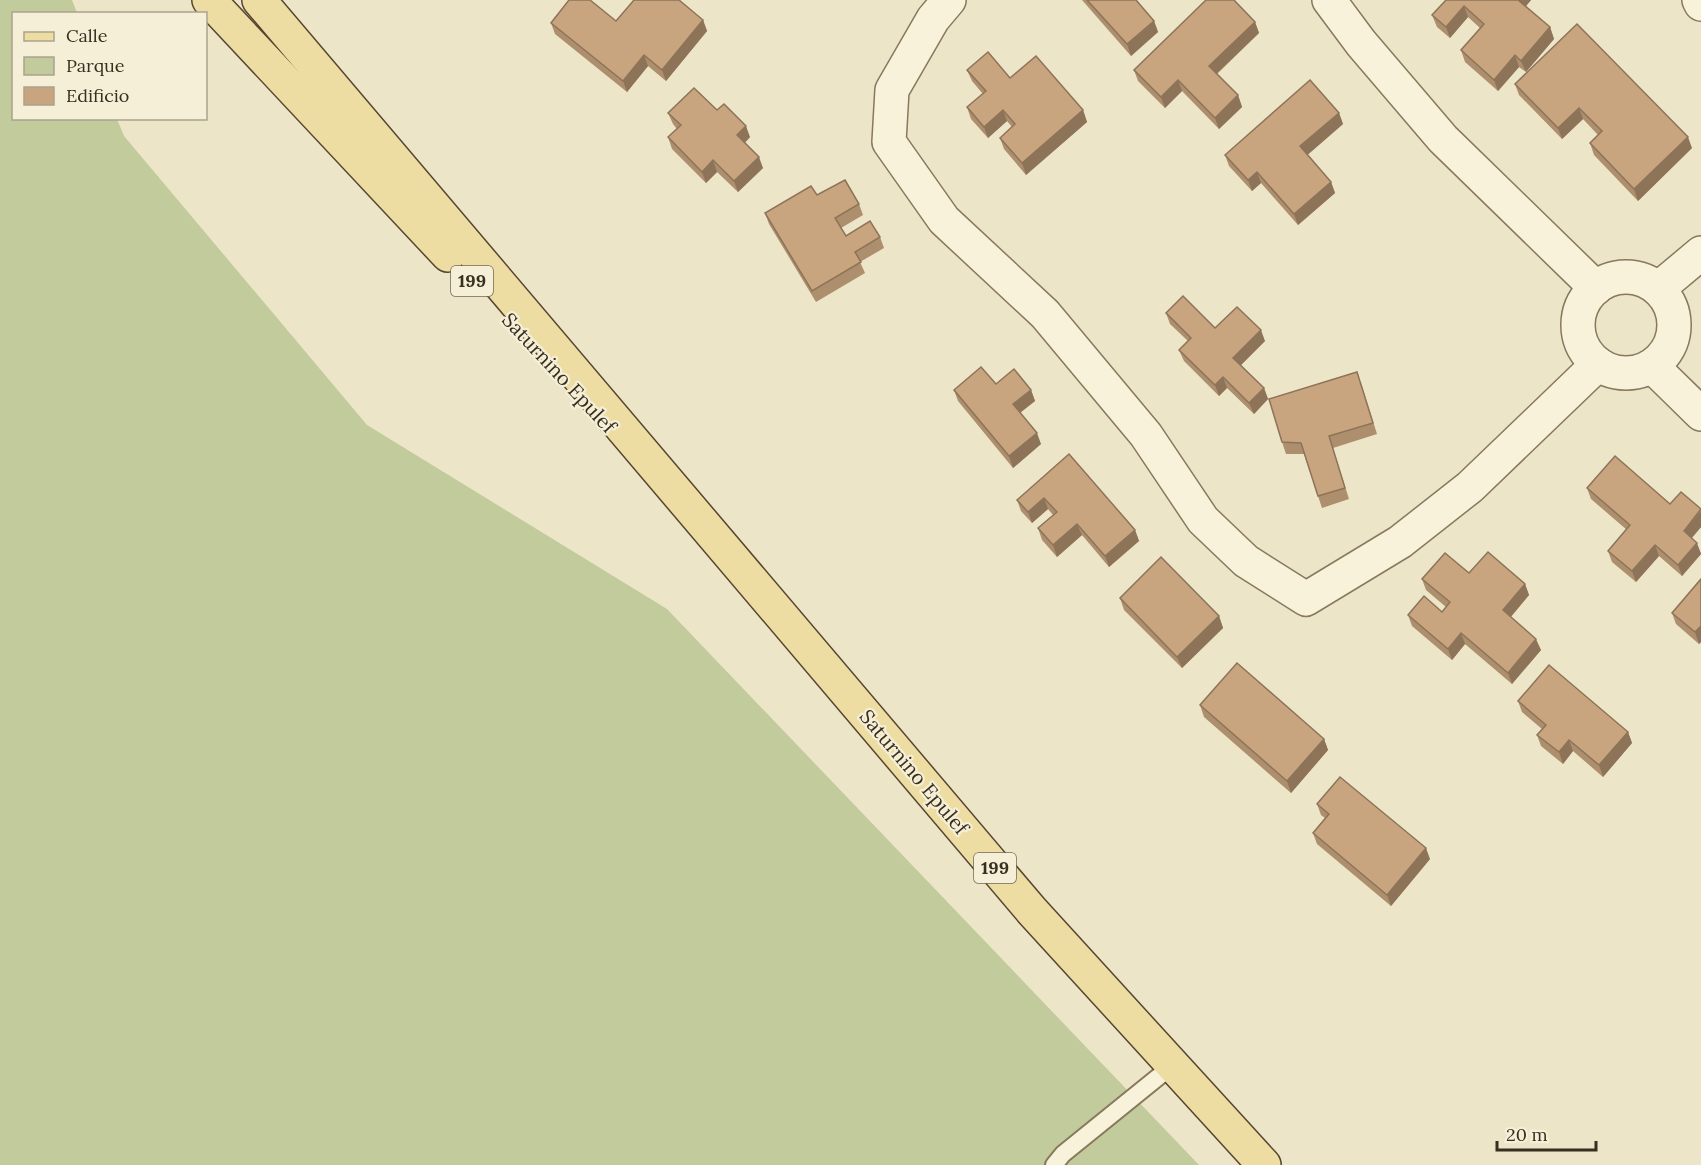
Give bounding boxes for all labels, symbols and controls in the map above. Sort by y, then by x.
legend [12,12,207,120]
text: Calle [66,24,108,47]
text: Parque [66,54,125,77]
text: Edificio [66,84,129,107]
road number: 199 [451,266,493,296]
street label: Saturnino Epulef [497,307,623,439]
street label: Saturnino Epulef [855,704,975,840]
road number: 199 [974,853,1016,883]
scale bar [1497,1114,1596,1152]
text: 20 m [1506,1123,1548,1146]

